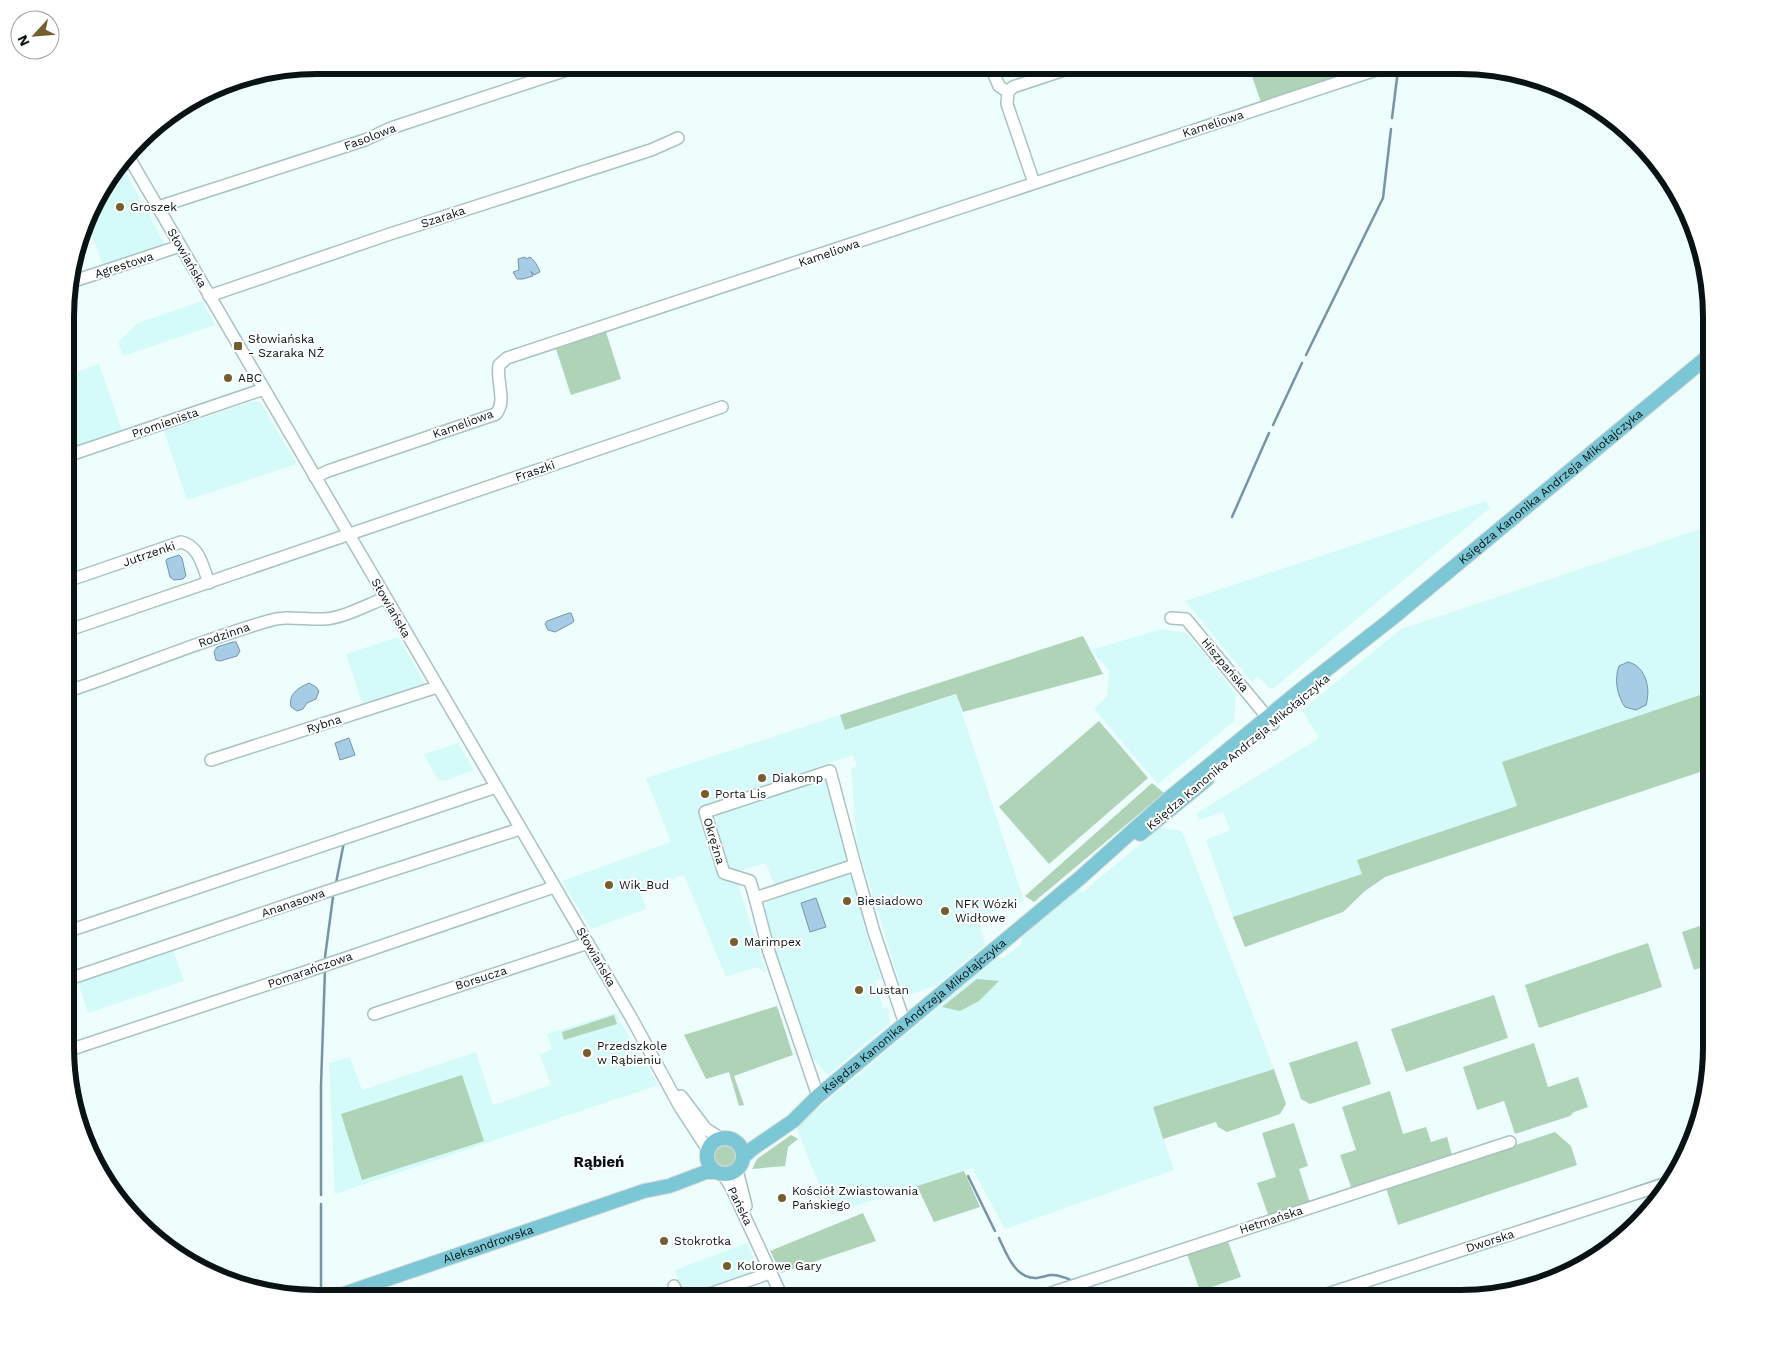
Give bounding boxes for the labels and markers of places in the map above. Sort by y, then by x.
place label: Groszek [130,200,177,214]
marker: Groszek [114,201,126,213]
place label: Słowiańska - Szaraka NŻ [248,332,324,360]
marker: Słowiańska - Szaraka NŻ [232,340,244,352]
place label: ABC [238,371,262,385]
marker: ABC [222,372,234,384]
place label: Diakomp [772,771,823,785]
marker: Diakomp [756,772,768,784]
place label: Porta Lis [715,787,766,801]
marker: Porta Lis [699,788,711,800]
place label: Wik_Bud [619,878,669,892]
marker: Wik_Bud [603,879,615,891]
place label: Biesiadowo [857,894,923,908]
marker: Biesiadowo [841,895,853,907]
place label: NFK Wózki Widłowe [955,897,1017,925]
marker: NFK Wózki Widłowe [939,905,951,917]
place label: Marimpex [744,935,801,949]
marker: Marimpex [728,936,740,948]
place label: Lustan [869,983,909,997]
marker: Lustan [853,984,865,996]
place label: Przedszkole w Rąbieniu [597,1039,667,1067]
marker: Przedszkole w Rąbieniu [581,1047,593,1059]
place label: Kościół Zwiastowania Pańskiego [792,1184,919,1212]
marker: Kościół Zwiastowania Pańskiego [776,1192,788,1204]
place label: Stokrotka [674,1234,731,1248]
marker: Stokrotka [658,1235,670,1247]
place label: Kolorowe Gary [737,1259,822,1273]
marker: Kolorowe Gary [721,1260,733,1272]

